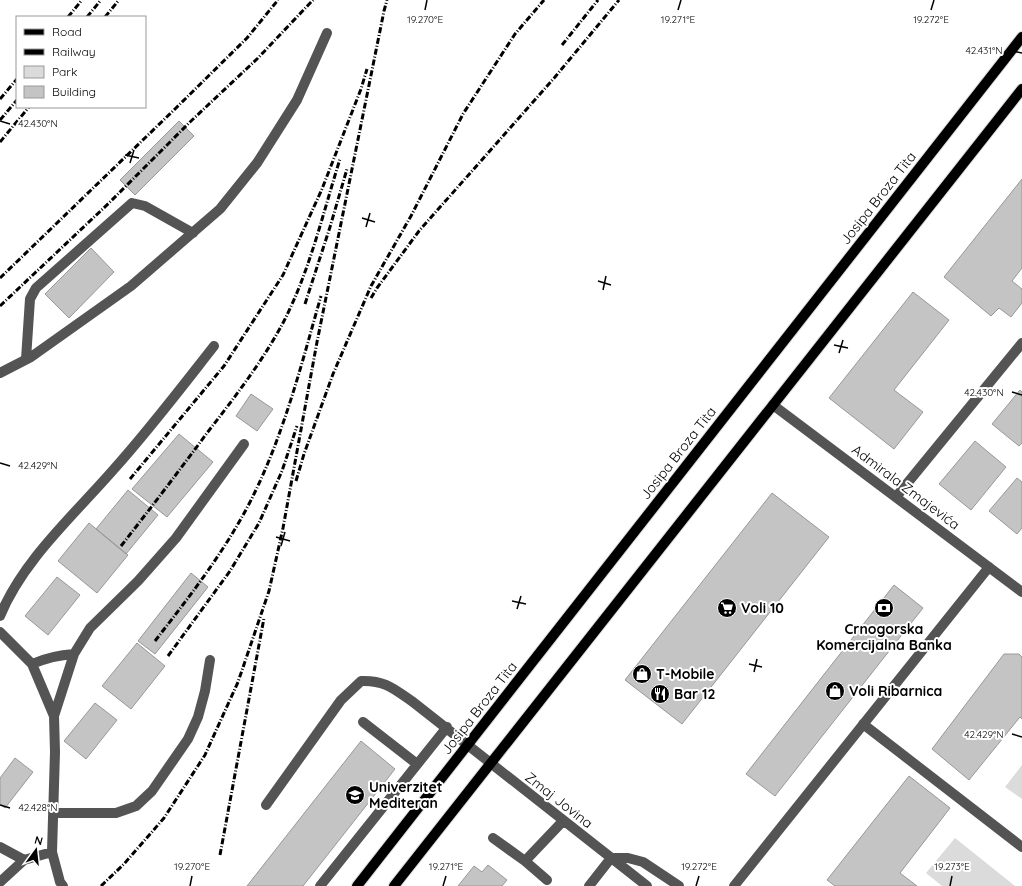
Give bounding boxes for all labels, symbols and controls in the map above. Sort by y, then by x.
text: 19.270°E [407,13,443,26]
text: 19.271°E [661,13,695,26]
text: 19.272°E [913,13,949,26]
legend [16,16,146,108]
text: Road [52,24,82,39]
text: Railway [52,44,96,59]
text: 42.431°N [965,44,1003,57]
text: Park [52,64,77,79]
text: Building [52,84,96,99]
text: 42.430°N [18,117,58,130]
street label: Josipa Broza Tita [836,148,920,248]
text: 42.430°N [964,386,1004,399]
street label: Josipa Broza Tita [636,403,720,503]
street label: Admirala Zmajevića [848,441,964,533]
text: 42.429°N [18,459,58,472]
supermarket icon: Voli 10 [716,597,738,619]
bank icon: Crnogorska Komercijalna Banka [873,597,895,619]
place label: Voli 10 [741,599,784,617]
place label: Crnogorska Komercijalna Banka [816,620,952,654]
street label: Josipa Broza Tita [437,658,521,758]
shop icon: T-Mobile [631,663,653,685]
place label: T-Mobile [656,665,715,683]
shop icon: Voli Ribarnica [824,680,846,702]
place label: Voli Ribarnica [849,682,942,700]
restaurant icon: Bar 12 [649,683,671,705]
place label: Bar 12 [674,685,715,703]
text: 42.429°N [964,728,1004,741]
street label: Zmaj Jovina [521,768,597,832]
place label: Univerzitet Mediteran [369,778,443,812]
school or university icon: Univerzitet Mediteran [344,784,366,806]
text: 42.428°N [18,801,58,814]
north arrow [16,830,56,870]
text: N [33,833,44,848]
text: 19.270°E [174,860,210,873]
text: 19.271°E [429,860,463,873]
text: 19.272°E [681,860,717,873]
text: 19.273°E [934,860,970,873]

